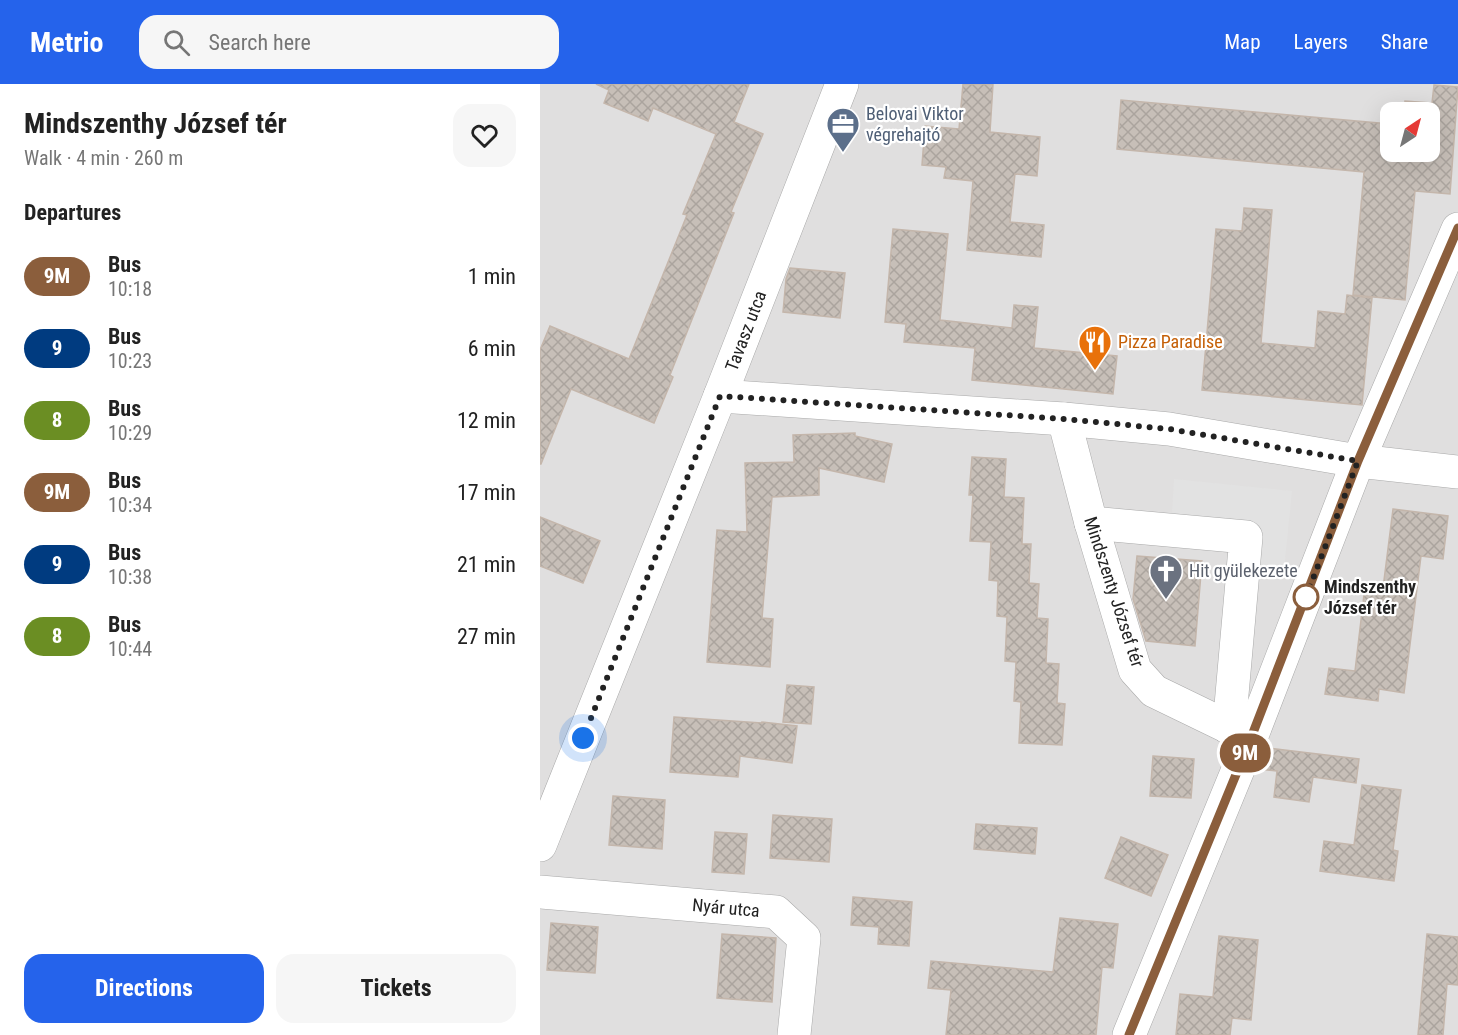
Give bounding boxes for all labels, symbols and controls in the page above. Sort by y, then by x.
search box [139,15,559,69]
text: Metrio [30,26,103,59]
icon: search [160,26,193,59]
text: Search here [208,30,311,55]
text: Map [1224,30,1261,54]
text: Layers [1294,30,1348,54]
text: Share [1381,30,1428,54]
north arrow [1380,102,1440,162]
map controls [1380,102,1440,162]
place label: Belovai Viktor végrehajtó [866,103,964,145]
button: heart [453,104,516,167]
office icon: Belovai Viktor végrehajtó [825,106,861,153]
text: Mindszenthy József tér [24,107,287,140]
text: Walk · 4 min · 260 m [24,146,183,170]
text: Departures [24,200,121,225]
text: Bus [108,252,141,277]
text: 9M [44,264,70,288]
text: 1 min [468,264,516,289]
text: 10:18 [108,277,152,301]
street label: Tavasz utca [721,288,770,374]
text: Bus [108,324,141,349]
restaurant icon: Pizza Paradise [1077,324,1113,371]
place label: Pizza Paradise [1118,331,1223,352]
text: 9 [52,336,62,360]
text: 6 min [468,336,516,361]
text: 10:23 [108,349,152,373]
text: Bus [108,396,141,421]
text: 8 [52,408,62,432]
text: 12 min [457,408,516,433]
text: 10:29 [108,421,152,445]
text: Bus [108,468,141,493]
text: 9M [44,480,70,504]
text: 17 min [457,480,516,505]
text: 10:34 [108,493,152,517]
street label: Mindszenty József tér [1080,514,1149,670]
text: Bus [108,540,141,565]
text: 9 [52,552,62,576]
text: 21 min [457,552,516,577]
church icon: Hit gyülekezete [1148,553,1184,600]
place label: Hit gyülekezete [1189,560,1298,581]
text: 10:38 [108,565,152,589]
place label: Mindszenthy József tér [1324,576,1416,618]
marker: Mindszenthy József tér [1293,584,1319,610]
text: Bus [108,612,141,637]
text: 8 [52,624,62,648]
text: 27 min [457,624,516,649]
text: 10:44 [108,637,152,661]
your location [568,723,598,753]
line badge: 9M [1218,734,1272,772]
text: 9M [1232,741,1258,765]
street label: Nyár utca [691,894,761,921]
button: Directions [24,954,264,1023]
button: Tickets [276,954,516,1023]

